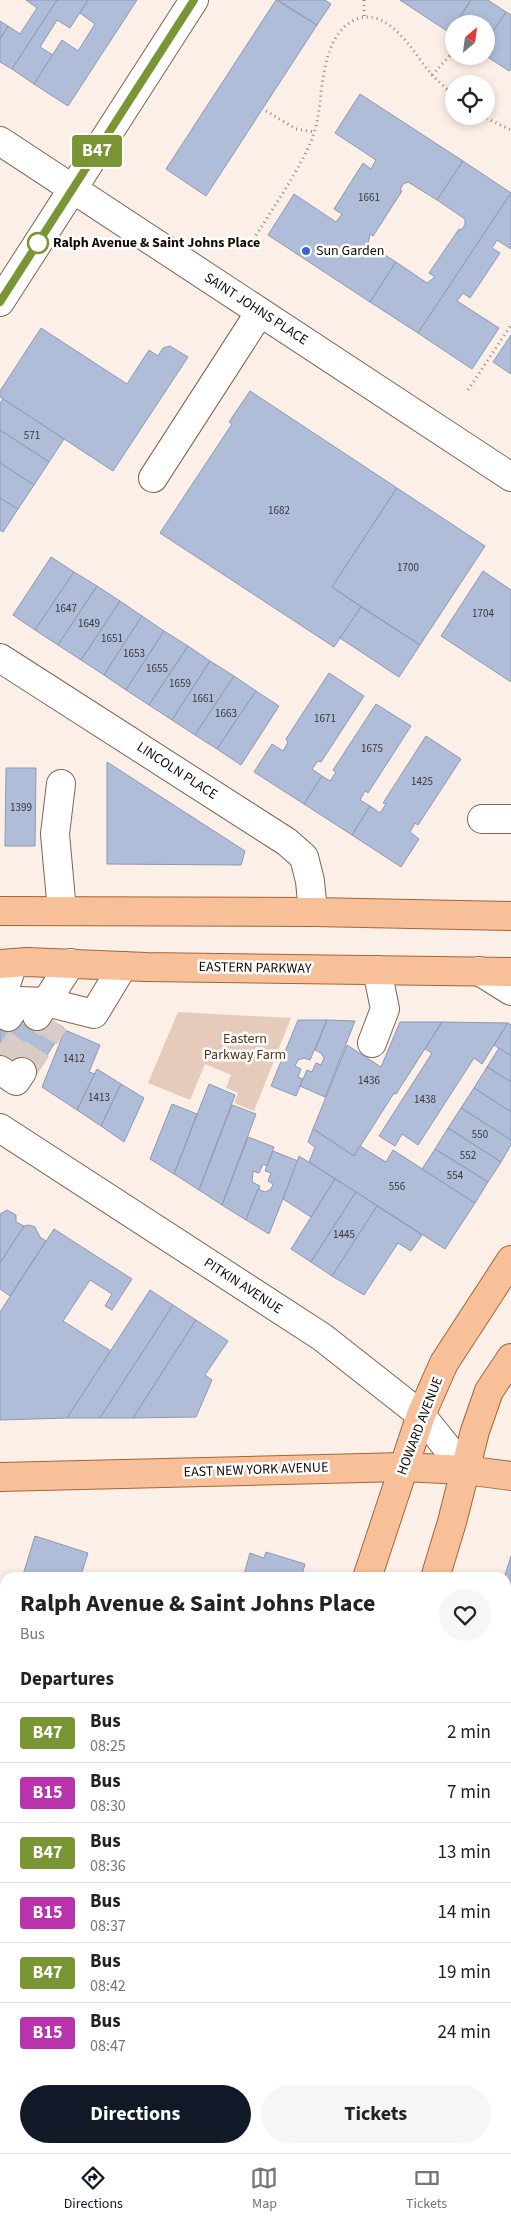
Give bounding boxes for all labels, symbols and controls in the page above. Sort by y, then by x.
north arrow [445,15,495,65]
map controls [445,15,495,125]
button: locate [445,75,495,125]
line badge: B47 [68,135,126,167]
text: B47 [82,138,112,163]
house number: 1661 [358,190,380,205]
marker: Ralph Avenue & Saint Johns Place [27,232,49,254]
place label: Ralph Avenue & Saint Johns Place [53,233,260,253]
place label: Sun Garden [316,241,384,261]
marker: Sun Garden [300,245,312,257]
street label: SAINT JOHNS PLACE [200,268,312,350]
house number: 571 [24,428,40,443]
house number: 1682 [268,503,290,518]
house number: 1700 [397,560,419,575]
house number: 1647 [55,601,77,616]
house number: 1704 [472,606,494,621]
house number: 1649 [78,616,100,631]
house number: 1651 [101,631,123,646]
house number: 1653 [123,646,145,661]
house number: 1655 [146,661,168,676]
house number: 1659 [169,676,191,691]
house number: 1661 [192,691,214,706]
house number: 1663 [215,706,237,721]
house number: 1671 [314,711,336,726]
street label: LINCOLN PLACE [133,737,221,805]
house number: 1675 [361,741,383,756]
house number: 1425 [411,774,433,789]
house number: 1399 [10,800,32,815]
street label: EASTERN PARKWAY [198,957,312,979]
park label: Eastern Parkway Farm [204,1029,286,1065]
house number: 1412 [63,1051,85,1066]
house number: 1436 [358,1073,380,1088]
house number: 1413 [88,1090,110,1105]
house number: 1438 [414,1092,436,1107]
house number: 550 [472,1127,488,1142]
house number: 552 [460,1148,476,1163]
house number: 554 [447,1168,464,1183]
house number: 556 [389,1179,406,1194]
house number: 1445 [333,1227,355,1242]
street label: PITKIN AVENUE [200,1253,286,1319]
street label: HOWARD AVENUE [392,1374,448,1478]
street label: EAST NEW YORK AVENUE [183,1457,329,1483]
text: Ralph Avenue & Saint Johns Place [20,1586,375,1621]
button: heart [439,1589,491,1641]
text: Bus [20,1623,45,1645]
text: Departures [20,1666,114,1693]
text: Bus [90,1708,121,1735]
text: 2 min [447,1719,491,1746]
text: B47 [33,1720,62,1745]
text: 08:25 [90,1735,126,1757]
text: Bus [90,1768,121,1795]
text: 7 min [447,1779,491,1806]
text: B15 [33,1780,62,1805]
text: 08:30 [90,1795,126,1817]
text: Bus [90,1828,121,1855]
text: 13 min [437,1839,491,1866]
text: B47 [33,1840,62,1865]
text: 08:36 [90,1855,126,1877]
text: Bus [90,1888,121,1915]
text: 14 min [437,1899,491,1926]
text: B15 [33,1900,62,1925]
text: 08:37 [90,1915,126,1937]
text: Bus [90,1948,121,1975]
text: 19 min [437,1959,491,1986]
text: B47 [33,1960,62,1985]
text: 08:42 [90,1975,126,1997]
text: Bus [90,2008,121,2035]
text: 24 min [437,2019,491,2046]
text: B15 [33,2020,62,2045]
text: 08:47 [90,2035,126,2057]
button: Directions [20,2085,251,2143]
button: Tickets [261,2085,491,2143]
tab: Directions [64,2164,123,2214]
tab: Map [250,2164,278,2214]
tab: Tickets [406,2164,447,2214]

